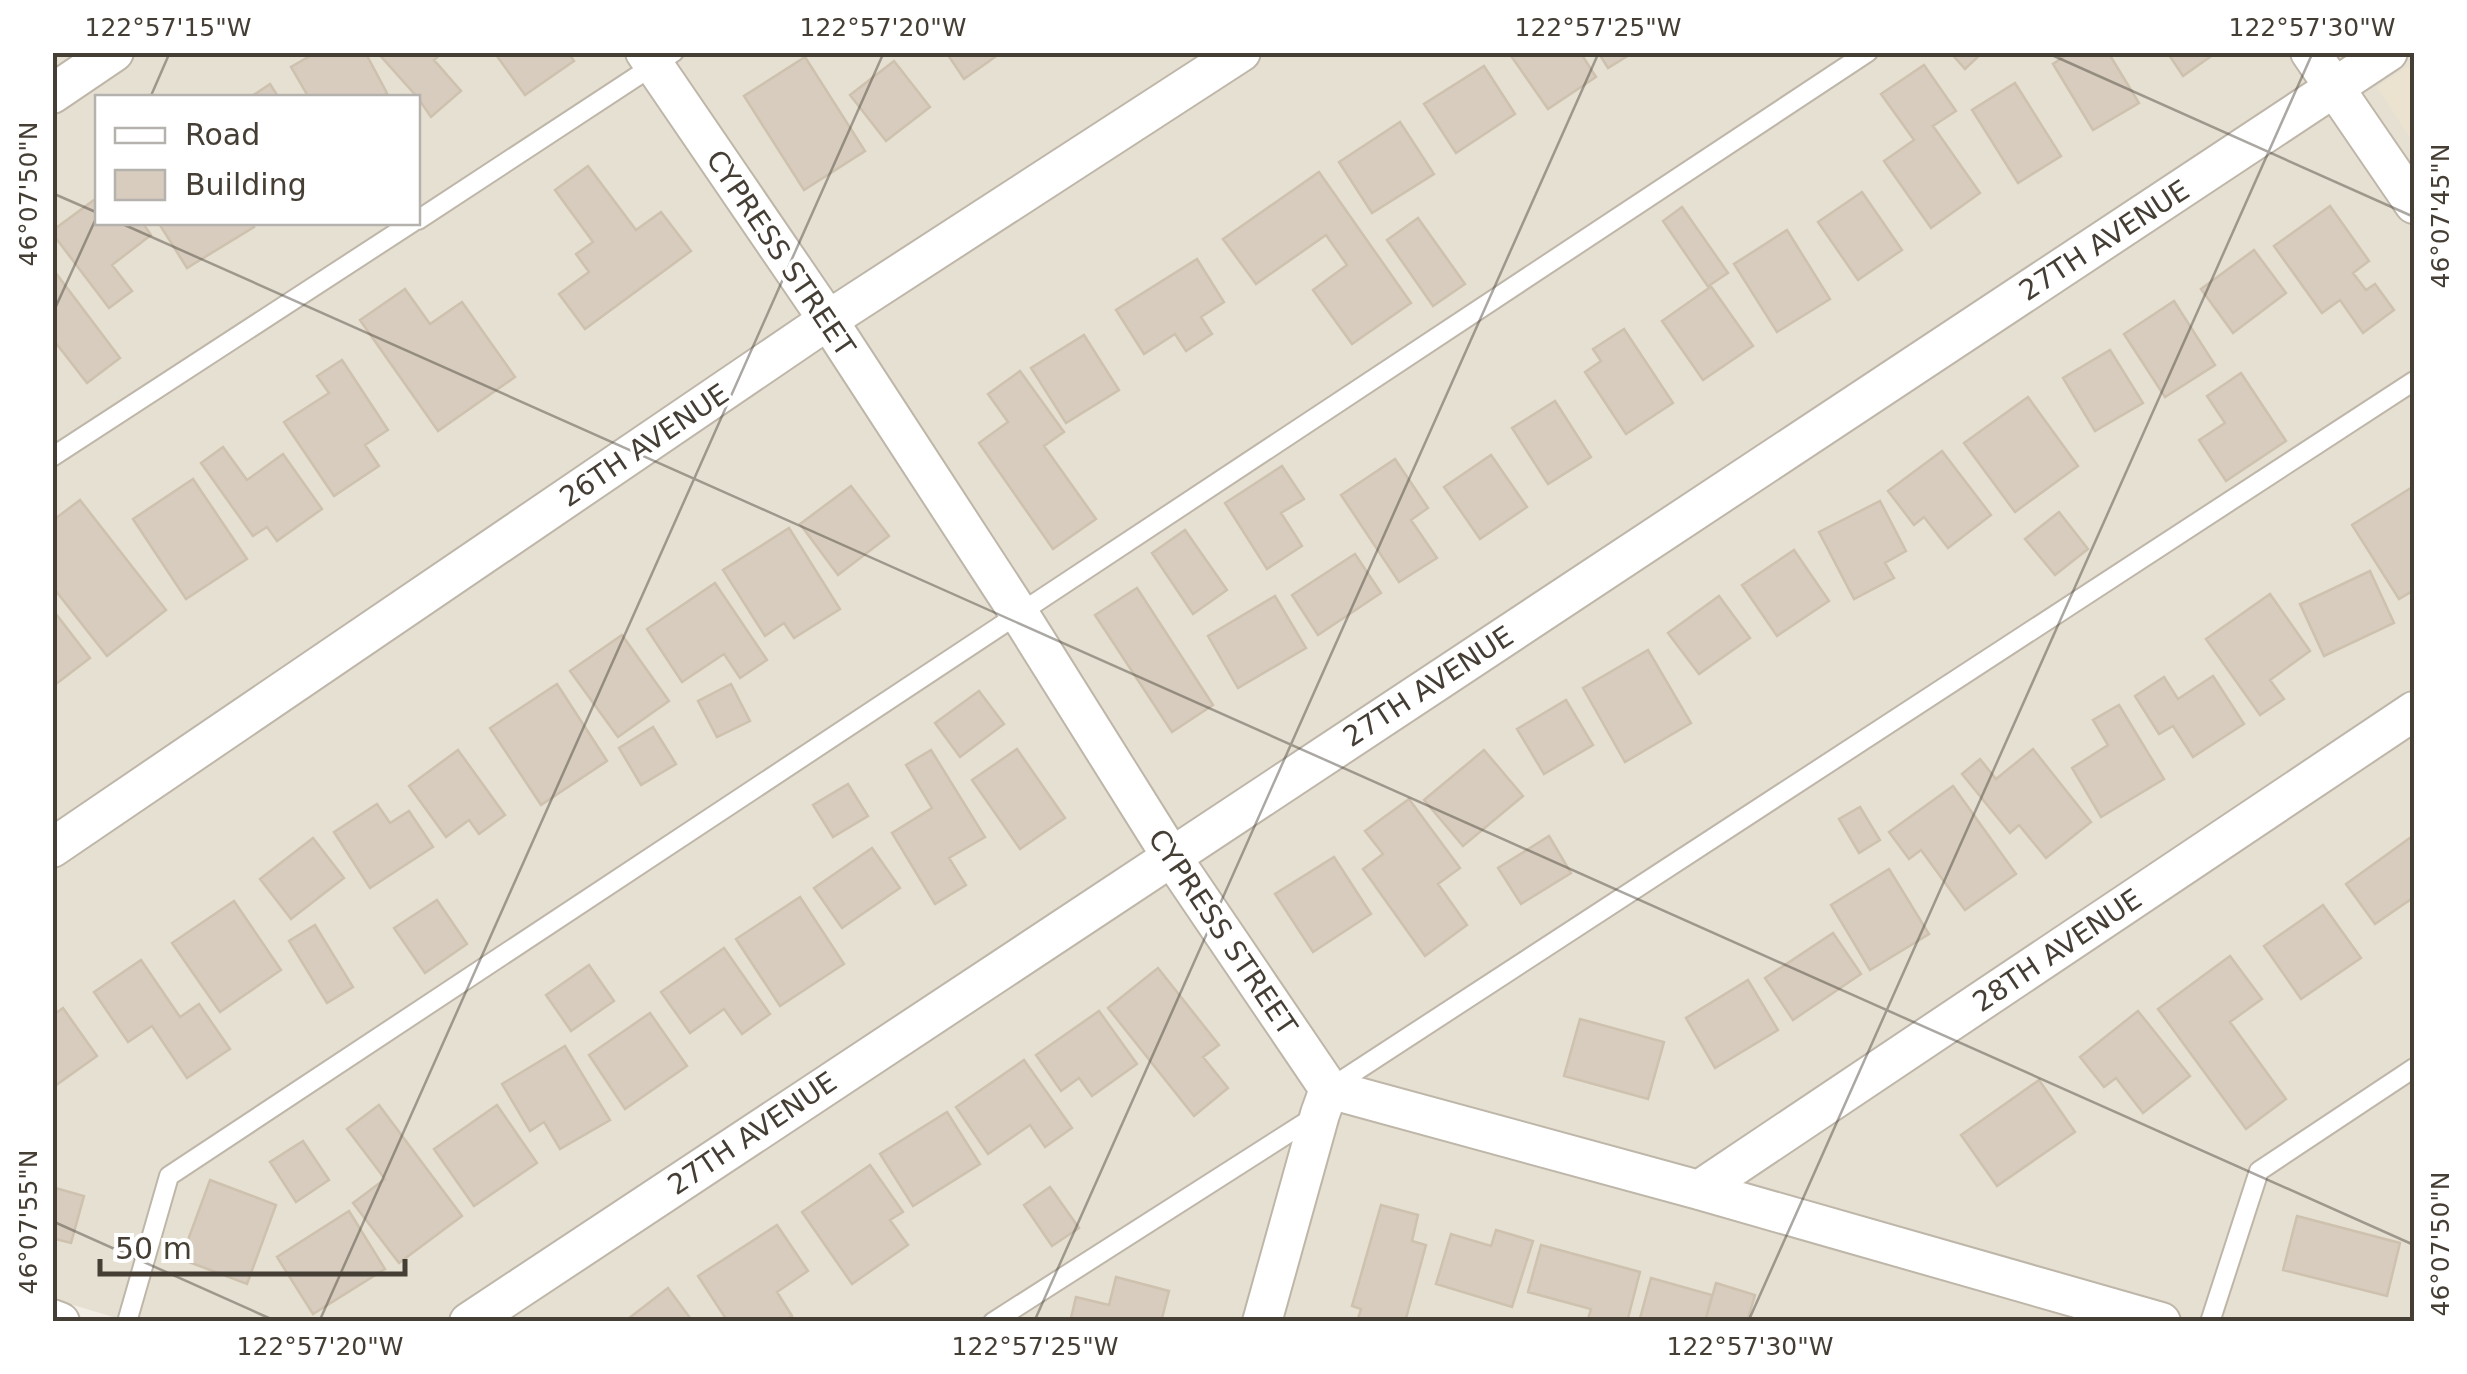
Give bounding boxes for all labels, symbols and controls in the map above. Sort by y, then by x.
text: 122°57'15"W [85,13,251,42]
text: 122°57'20"W [800,13,966,42]
text: 122°57'25"W [1515,13,1681,42]
text: 122°57'30"W [2229,13,2395,42]
legend [95,95,420,225]
text: Road [185,117,260,152]
text: 46°07'50"N [14,121,43,267]
text: 46°07'45"N [2426,143,2455,289]
street label: CYPRESS STREET [699,144,862,363]
text: Building [185,167,307,202]
street label: 27TH AVENUE [2013,173,2195,308]
street label: 26TH AVENUE [554,377,735,514]
street label: 27TH AVENUE [1337,619,1519,754]
street label: CYPRESS STREET [1141,823,1304,1042]
street label: 28TH AVENUE [1967,882,2148,1019]
street label: 27TH AVENUE [662,1065,843,1202]
text: 46°07'55"N [14,1149,43,1295]
text: 46°07'50"N [2426,1171,2455,1317]
scale bar [100,1214,405,1276]
text: 50 m [115,1231,192,1266]
text: 122°57'20"W [237,1332,403,1361]
text: 122°57'25"W [952,1332,1118,1361]
text: 122°57'30"W [1667,1332,1833,1361]

